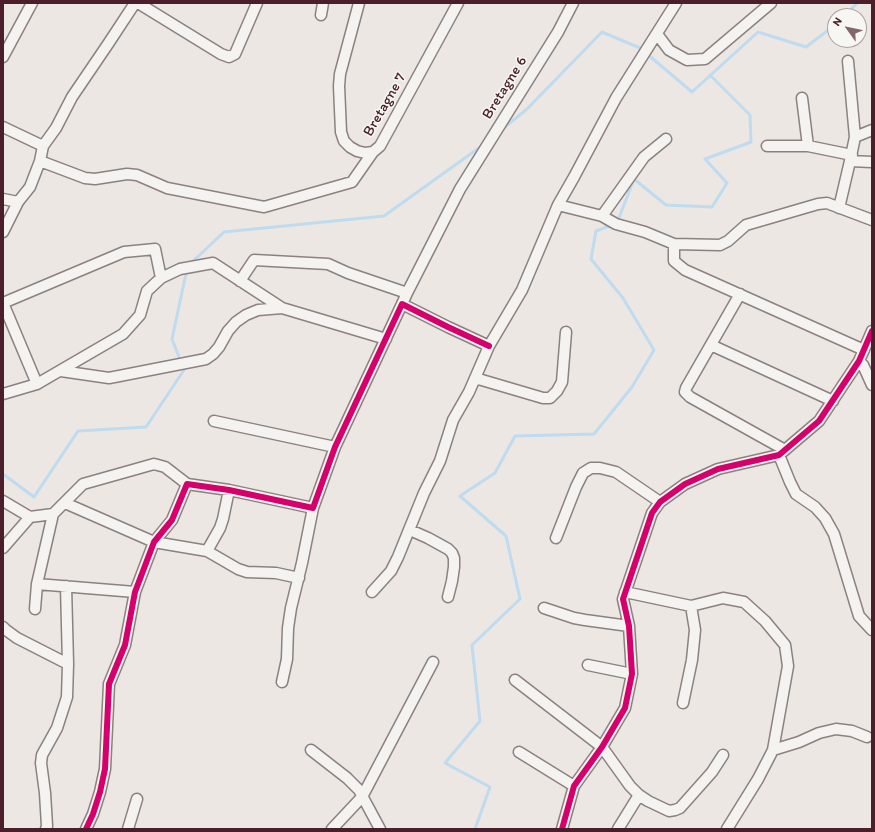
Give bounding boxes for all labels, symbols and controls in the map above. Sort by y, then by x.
north arrow [827,8,867,48]
text: N [830,15,845,28]
street label: Bretagne 6 [479,53,531,123]
street label: Bretagne 7 [360,70,410,140]

